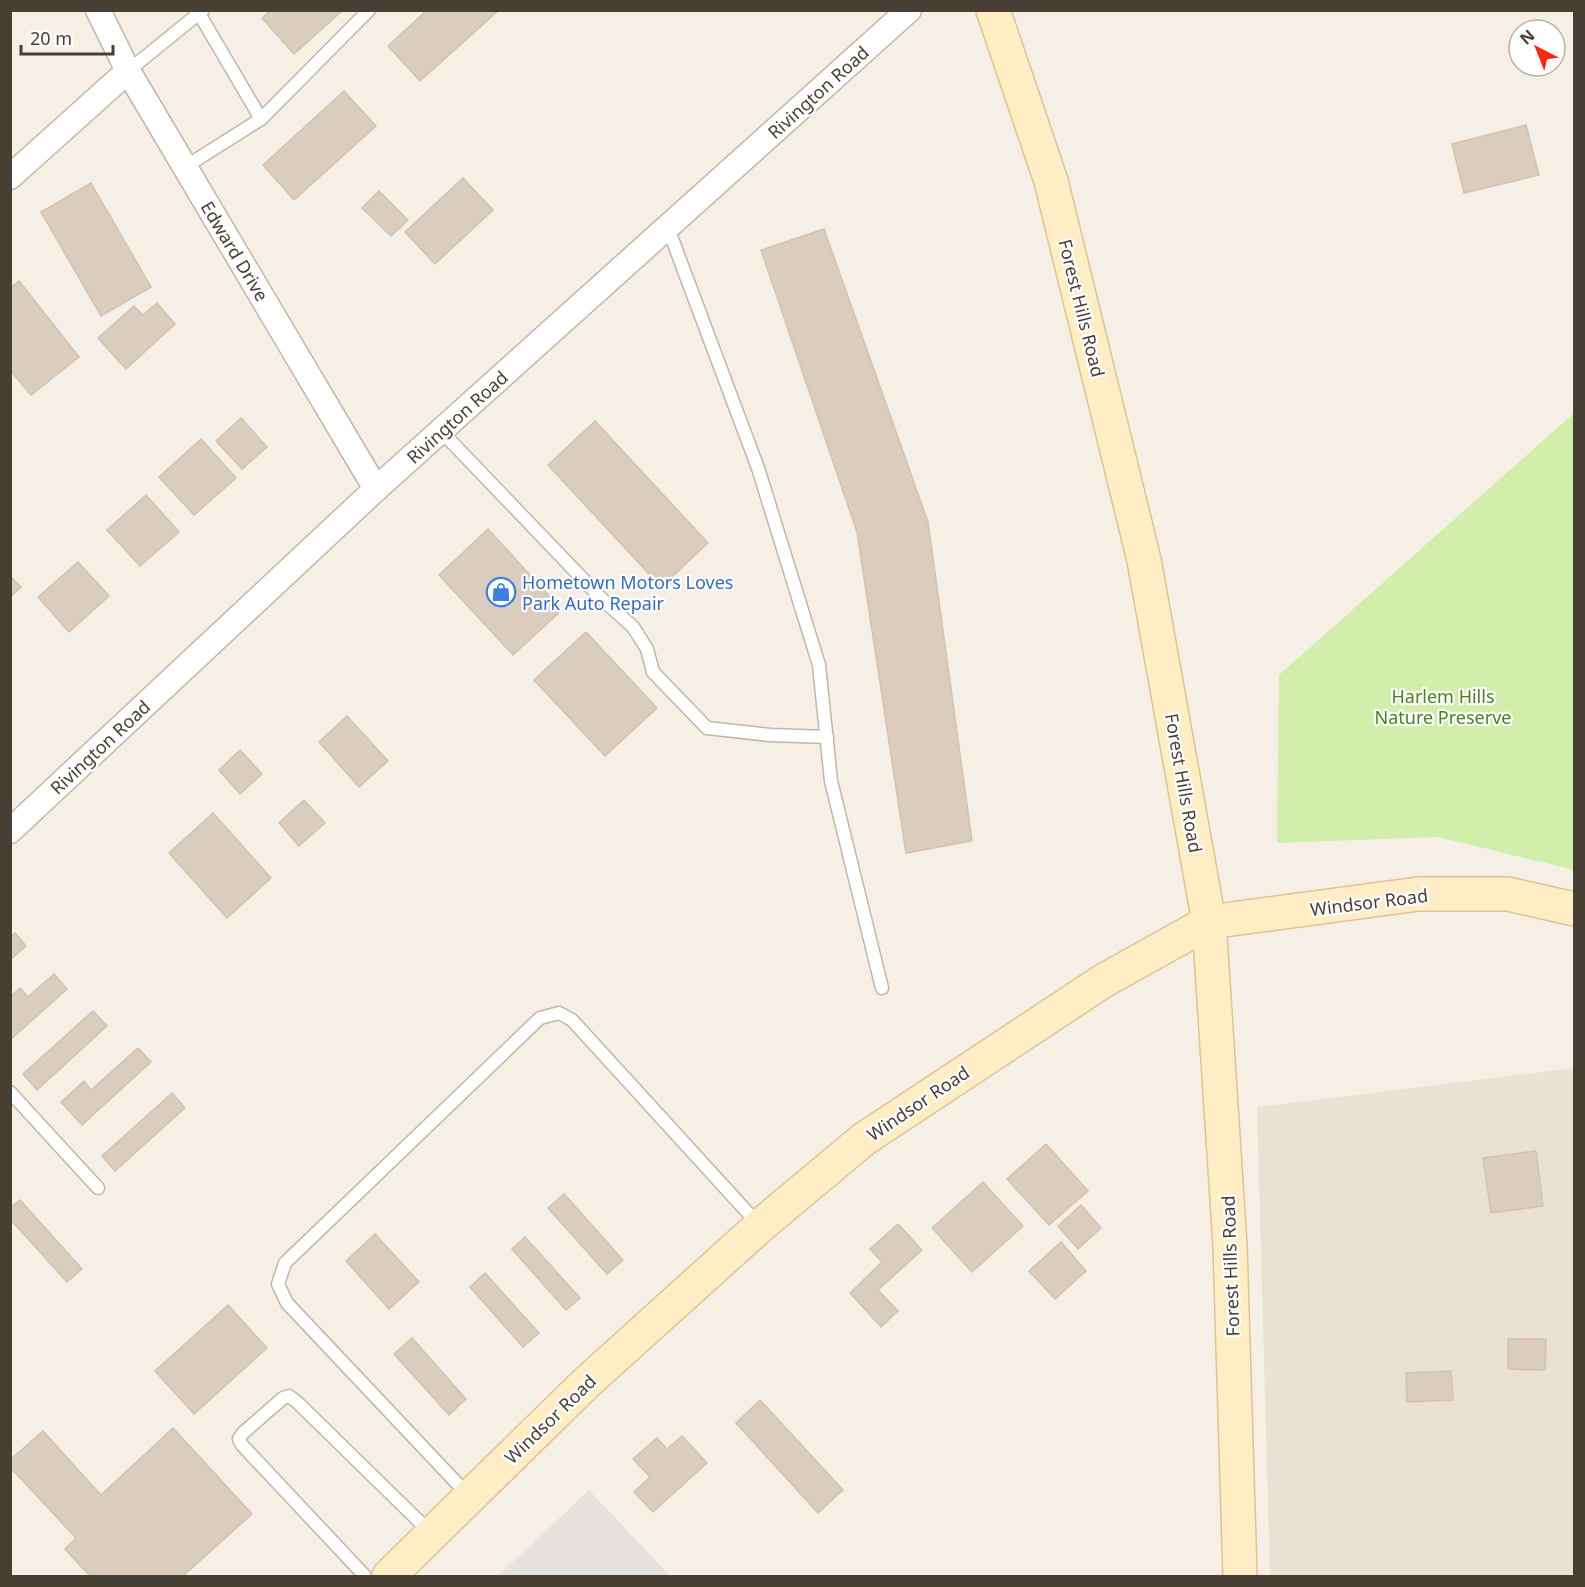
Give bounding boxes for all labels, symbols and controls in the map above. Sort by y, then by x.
scale bar [21,18,112,56]
north arrow [1507,18,1567,78]
text: N [1515,24,1539,49]
text: 20 m [30,26,72,50]
street label: Rivington Road [762,40,874,144]
street label: Edward Drive [196,197,274,305]
street label: Forest Hills Road [1053,237,1111,379]
street label: Rivington Road [401,365,513,469]
place label: Hometown Motors Loves Park Auto Repair [522,570,733,615]
shop icon: Hometown Motors Loves Park Auto Repair [485,576,517,608]
park label: Harlem Hills Nature Preserve [1375,684,1511,729]
street label: Rivington Road [45,694,155,800]
street label: Forest Hills Road [1160,711,1208,855]
street label: Windsor Road [1309,883,1429,921]
street label: Windsor Road [862,1060,974,1146]
street label: Forest Hills Road [1216,1195,1244,1337]
street label: Windsor Road [499,1369,601,1469]

